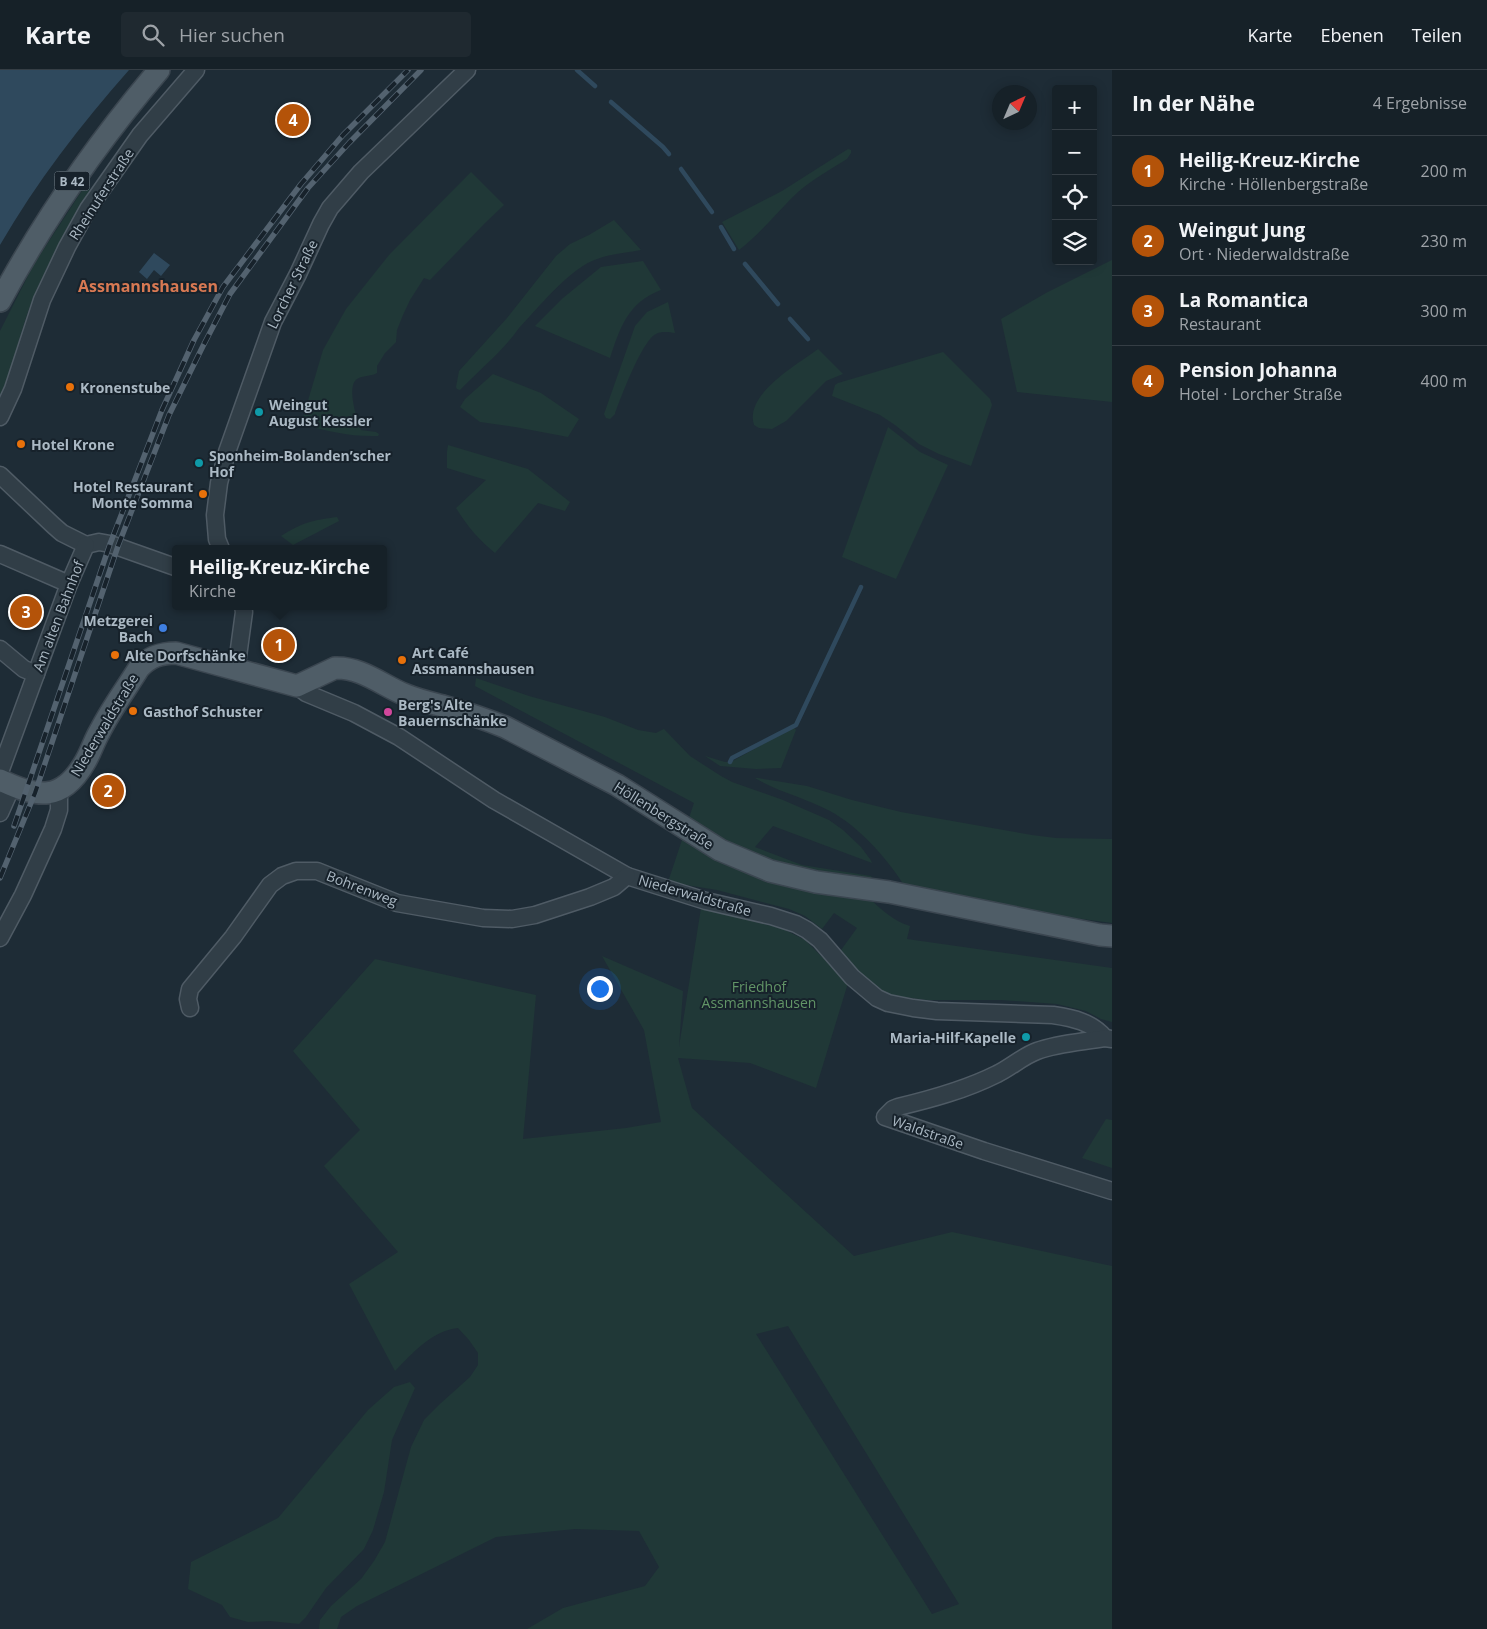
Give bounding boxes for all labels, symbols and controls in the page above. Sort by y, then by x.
search box [121,12,471,57]
text: Karte [25,18,91,51]
icon: search [139,21,167,49]
text: Hier suchen [179,22,285,48]
text: Karte [1248,23,1292,47]
text: Ebenen [1320,23,1384,47]
text: Teilen [1412,23,1462,47]
north arrow [992,85,1037,130]
map controls [1052,85,1097,265]
button: + [1052,85,1097,130]
text: In der Nähe [1132,89,1255,117]
text: 4 Ergebnisse [1373,92,1467,114]
pin: 4 [277,101,309,139]
button: − [1052,130,1097,175]
street label: Rheinuferstraße [64,144,138,244]
text: Heilig-Kreuz-Kirche [1179,147,1360,173]
text: 1 [1143,160,1153,182]
text: 200 m [1421,160,1467,182]
road number: B 42 [54,172,90,190]
text: Kirche · Höllenbergstraße [1179,173,1368,195]
button: locate [1052,175,1097,220]
text: Weingut Jung [1179,217,1305,243]
button: layers [1052,220,1097,265]
text: 2 [1143,230,1153,252]
text: 230 m [1421,230,1467,252]
street label: Lorcher Straße [262,236,322,332]
text: Ort · Niederwaldstraße [1179,243,1349,265]
district label: Assmannshausen [78,275,218,297]
text: La Romantica [1179,287,1308,313]
text: 3 [1143,300,1153,322]
text: 300 m [1421,300,1467,322]
text: Restaurant [1179,313,1261,335]
text: Pension Johanna [1179,357,1338,383]
text: 4 [1143,370,1153,392]
text: 400 m [1421,370,1467,392]
place label: Kronenstube [80,378,170,397]
marker: Kronenstube [64,381,76,393]
text: Hotel · Lorcher Straße [1179,383,1342,405]
place label: Weingut August Kessler [269,395,373,430]
marker: Weingut August Kessler [253,406,265,418]
place label: Hotel Krone [31,435,114,454]
marker: Hotel Krone [15,438,27,450]
place label: Sponheim-Bolanden’scher Hof [209,446,391,481]
marker: Sponheim-Bolanden’scher Hof [193,457,205,469]
place label: Hotel Restaurant Monte Somma [73,477,193,512]
marker: Hotel Restaurant Monte Somma [197,488,209,500]
popup [172,545,387,610]
text: Heilig-Kreuz-Kirche [189,554,370,580]
street label: Am alten Bahnhof [28,557,88,674]
text: Kirche [189,580,236,602]
pin: 3 [10,593,42,631]
place label: Metzgerei Bach [84,611,153,646]
marker: Metzgerei Bach [157,622,169,634]
pin: 1 [263,626,295,664]
place label: Art Café Assmannshausen [412,643,534,678]
place label: Alte Dorfschänke [125,646,246,665]
marker: Alte Dorfschänke [109,649,121,661]
marker: Art Café Assmannshausen [396,654,408,666]
street label: Niederwaldstraße [66,670,142,780]
place label: Berg's Alte Bauernschänke [398,695,507,730]
place label: Gasthof Schuster [143,702,263,721]
marker: Gasthof Schuster [127,705,139,717]
marker: Berg's Alte Bauernschänke [382,706,394,718]
pin: 2 [92,772,124,810]
street label: Höllenbergstraße [611,777,717,853]
street label: Bohrenweg [324,866,401,910]
street label: Niederwaldstraße [636,870,754,920]
your location [587,976,613,1002]
park label: Friedhof Assmannshausen [702,977,816,1012]
place label: Maria-Hilf-Kapelle [890,1028,1016,1047]
marker: Maria-Hilf-Kapelle [1020,1031,1032,1043]
street label: Waldstraße [890,1111,966,1153]

